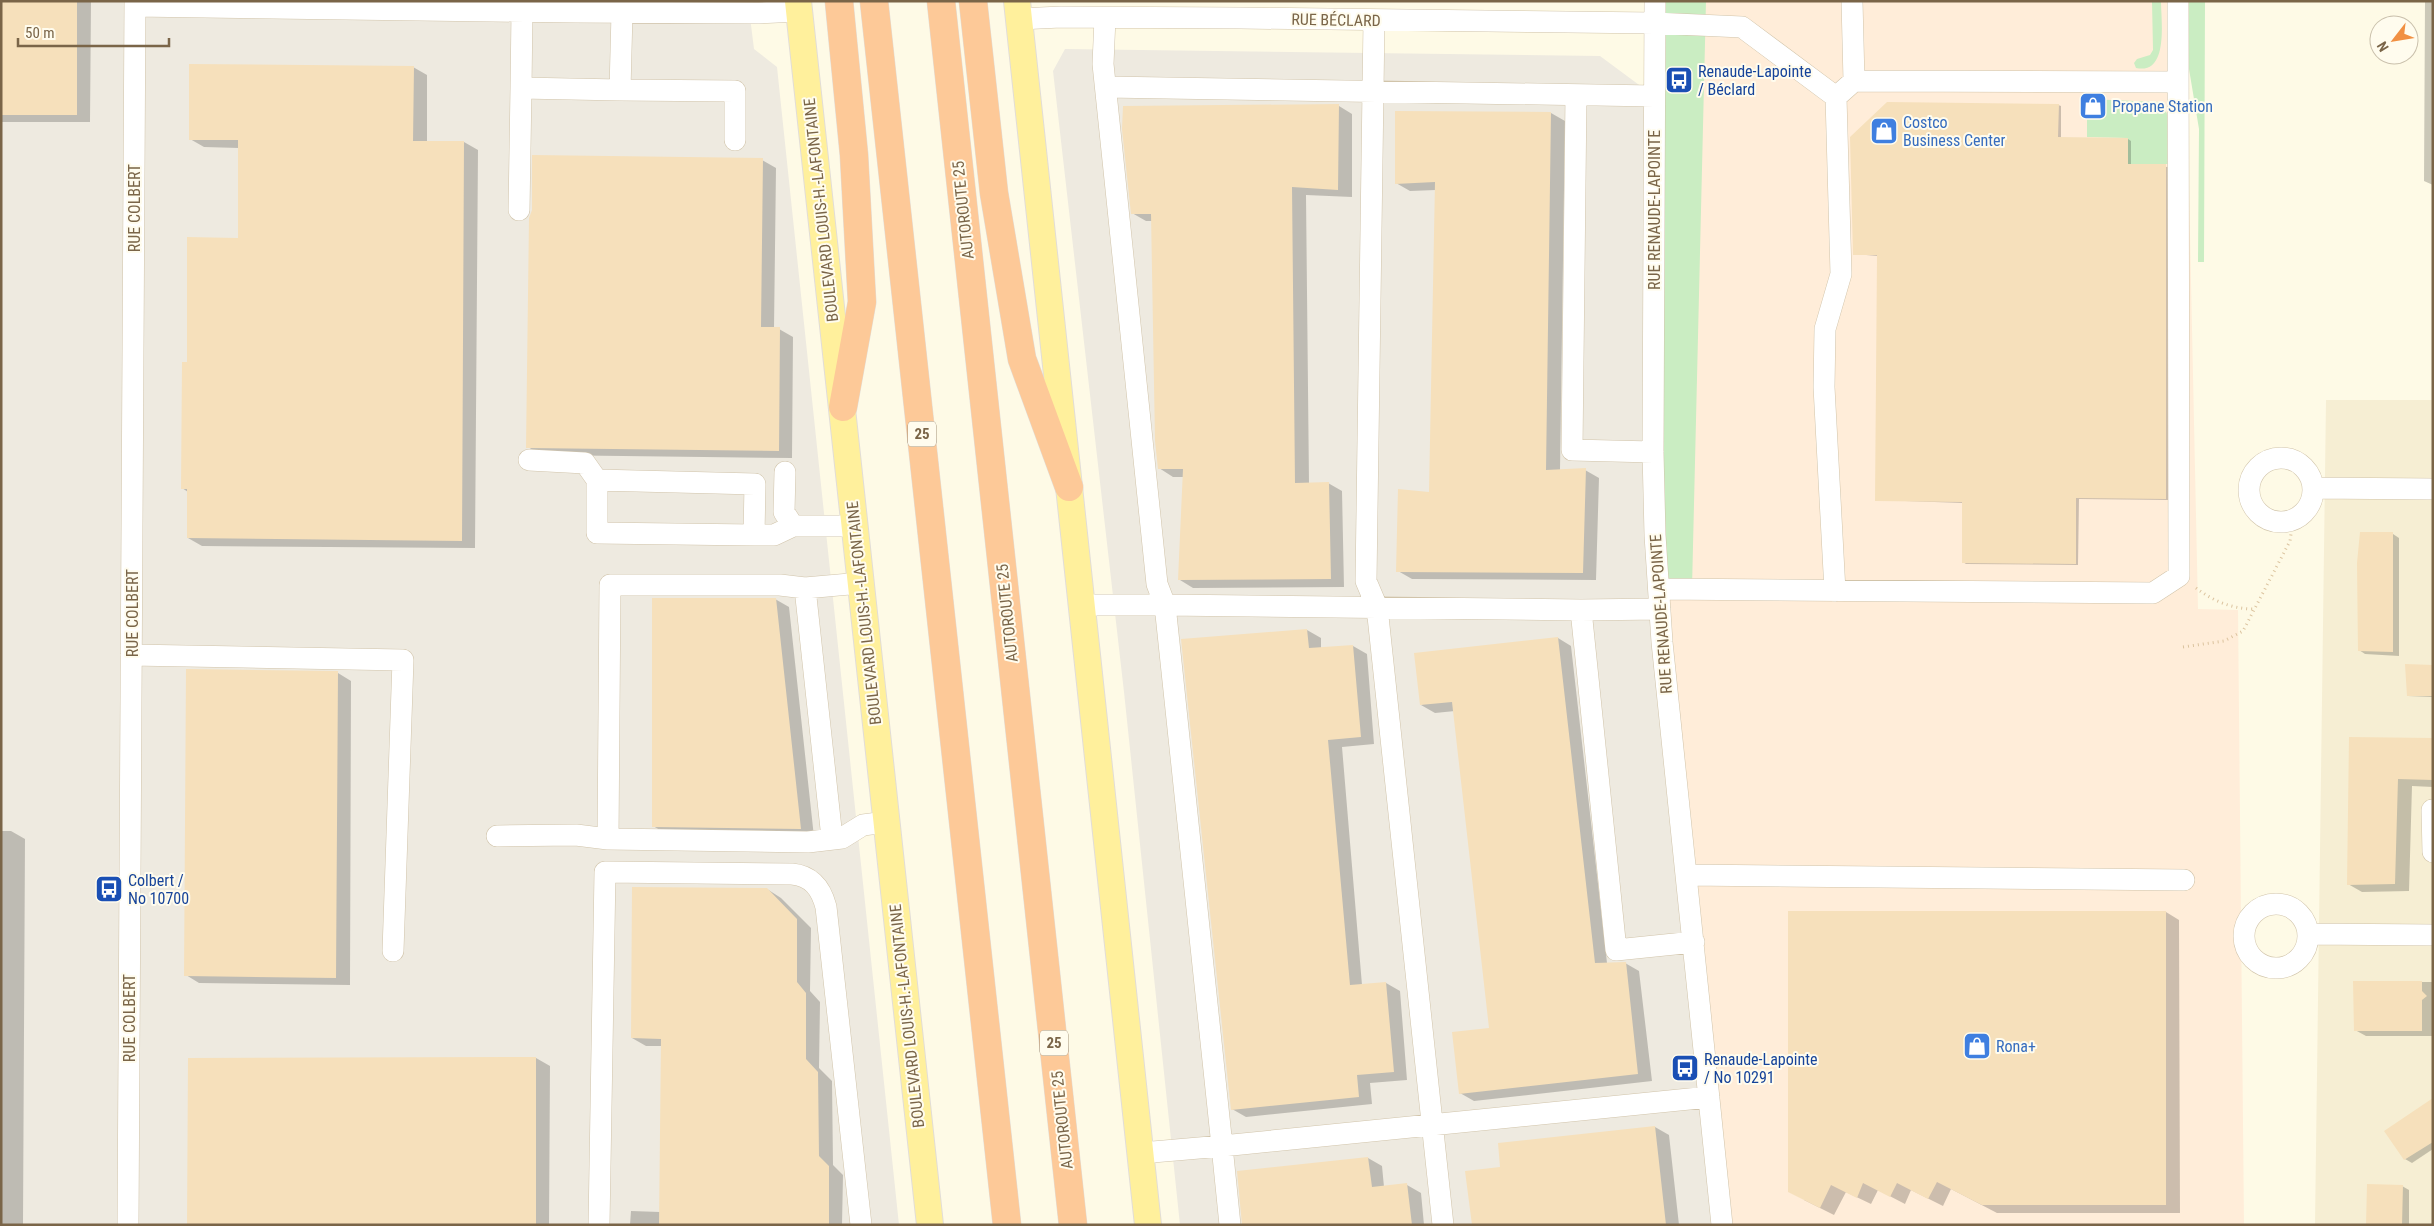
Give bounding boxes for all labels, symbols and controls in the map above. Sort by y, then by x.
street label: RUE BÉCLARD [1291,10,1381,30]
scale bar [18,15,169,47]
north arrow [2369,15,2419,65]
text: 50 m [25,24,55,42]
text: N [2374,39,2392,54]
place label: Renaude-Lapointe / Béclard [1698,62,1811,99]
bus stop icon: Renaude-Lapointe / Béclard [1664,65,1694,95]
shop icon: Propane Station [2078,91,2108,121]
street label: BOULEVARD LOUIS-H.-LAFONTAINE [800,97,842,323]
place label: Propane Station [2112,97,2213,116]
place label: Costco Business Center [1903,113,2006,150]
shop icon: Costco Business Center [1869,116,1899,146]
street label: RUE RENAUDE-LAPOINTE [1645,130,1664,290]
street label: AUTOROUTE 25 [948,160,978,260]
street label: RUE COLBERT [125,164,144,252]
road number: 25 [908,422,936,446]
street label: BOULEVARD LOUIS-H.-LAFONTAINE [843,500,885,726]
street label: RUE RENAUDE-LAPOINTE [1646,533,1676,695]
street label: AUTOROUTE 25 [992,563,1022,663]
street label: RUE COLBERT [123,569,142,657]
place label: Colbert / No 10700 [128,871,189,908]
bus stop icon: Colbert / No 10700 [94,874,124,904]
street label: BOULEVARD LOUIS-H.-LAFONTAINE [886,903,928,1129]
street label: RUE COLBERT [120,974,139,1062]
road number: 25 [1040,1030,1068,1056]
shop icon: Rona+ [1962,1031,1992,1061]
place label: Rona+ [1996,1037,2036,1056]
place label: Renaude-Lapointe / No 10291 [1704,1050,1817,1087]
bus stop icon: Renaude-Lapointe / No 10291 [1670,1053,1700,1083]
street label: AUTOROUTE 25 [1047,1070,1077,1170]

